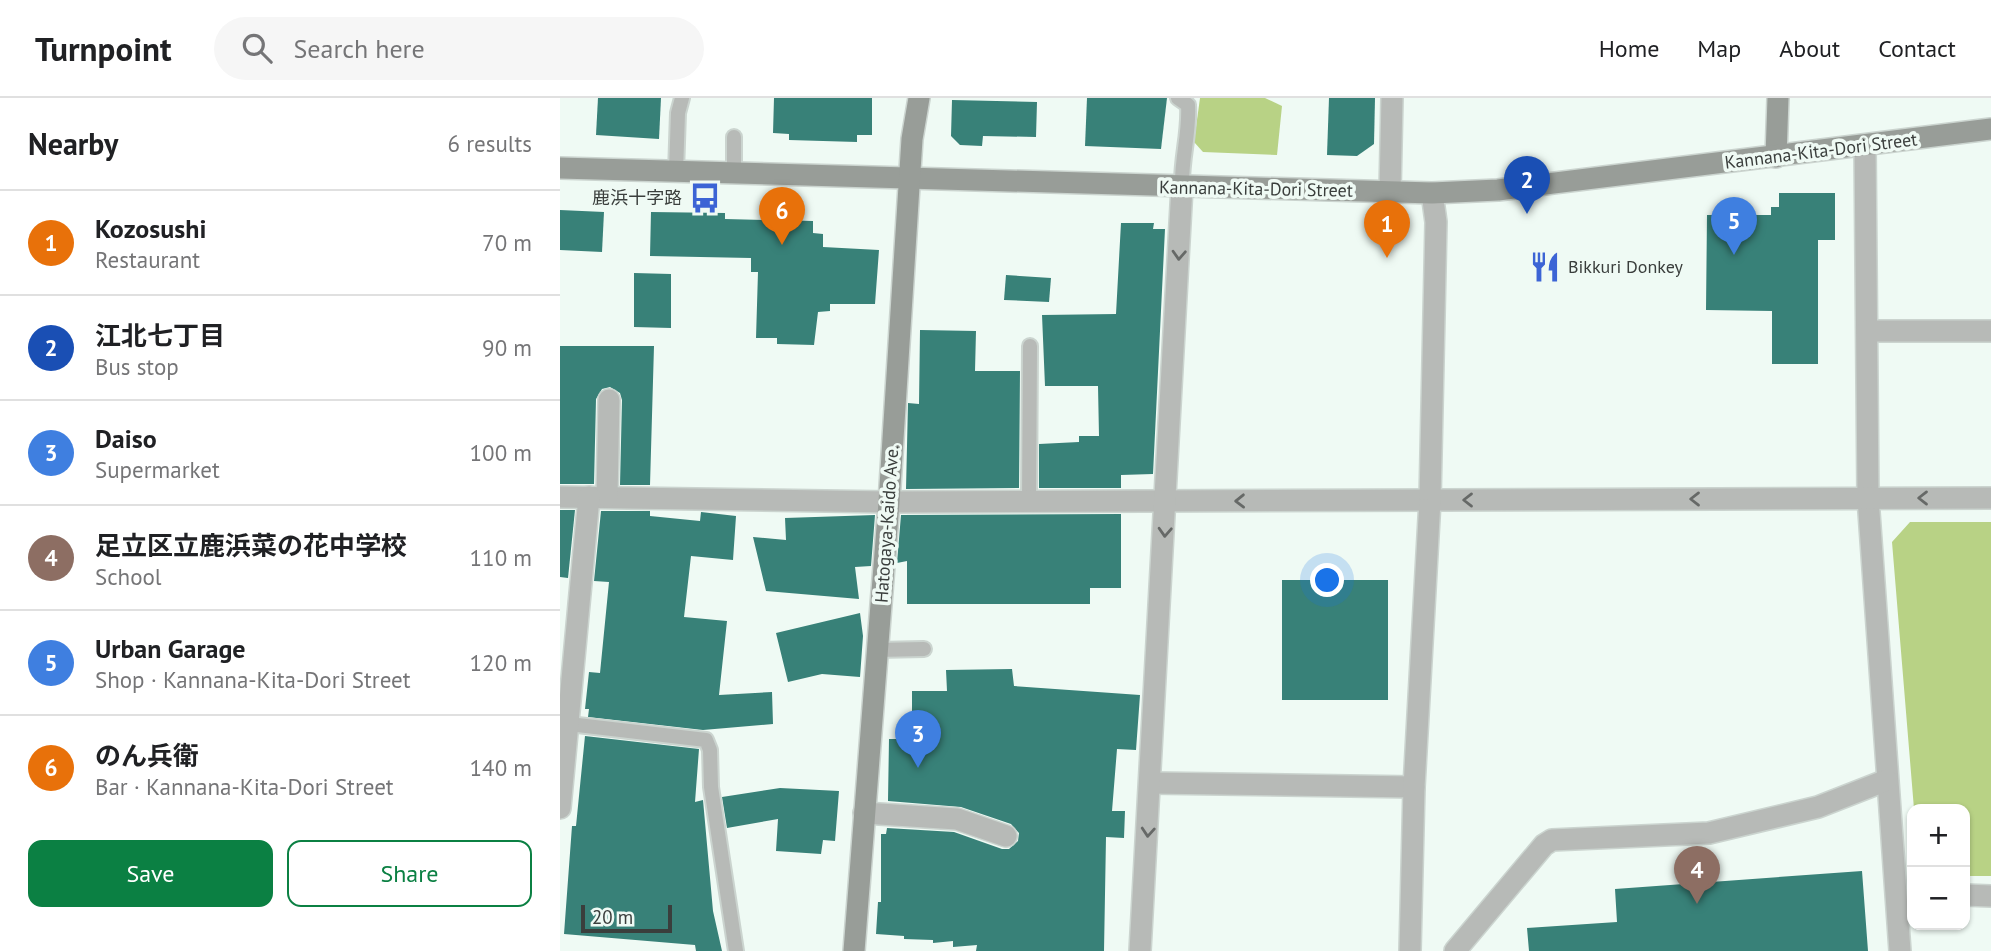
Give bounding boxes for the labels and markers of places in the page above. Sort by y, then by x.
pin: 2 [1504,156,1550,214]
bus stop icon: 鹿浜十字路 [688,181,722,215]
place label: 鹿浜十字路 [592,186,682,209]
pin: 6 [759,187,805,245]
pin: 5 [1711,197,1757,255]
pin: 1 [1364,200,1410,258]
restaurant icon: Bikkuri Donkey [1528,250,1562,284]
place label: Bikkuri Donkey [1568,255,1683,278]
pin: 3 [895,710,941,768]
pin: 4 [1674,846,1720,904]

